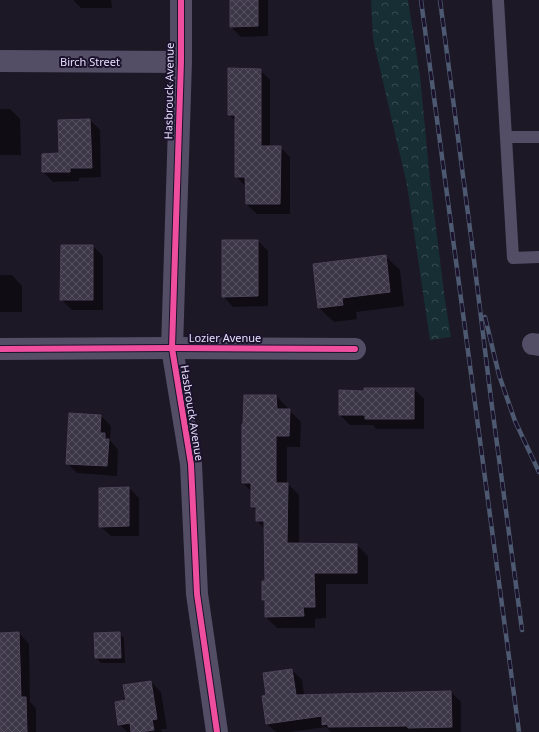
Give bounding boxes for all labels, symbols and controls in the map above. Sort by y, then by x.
street label: Hasbrouck Avenue [160,42,177,140]
street label: Birch Street [60,54,120,69]
street label: Lozier Avenue [189,330,261,345]
street label: Hasbrouck Avenue [178,364,207,462]

